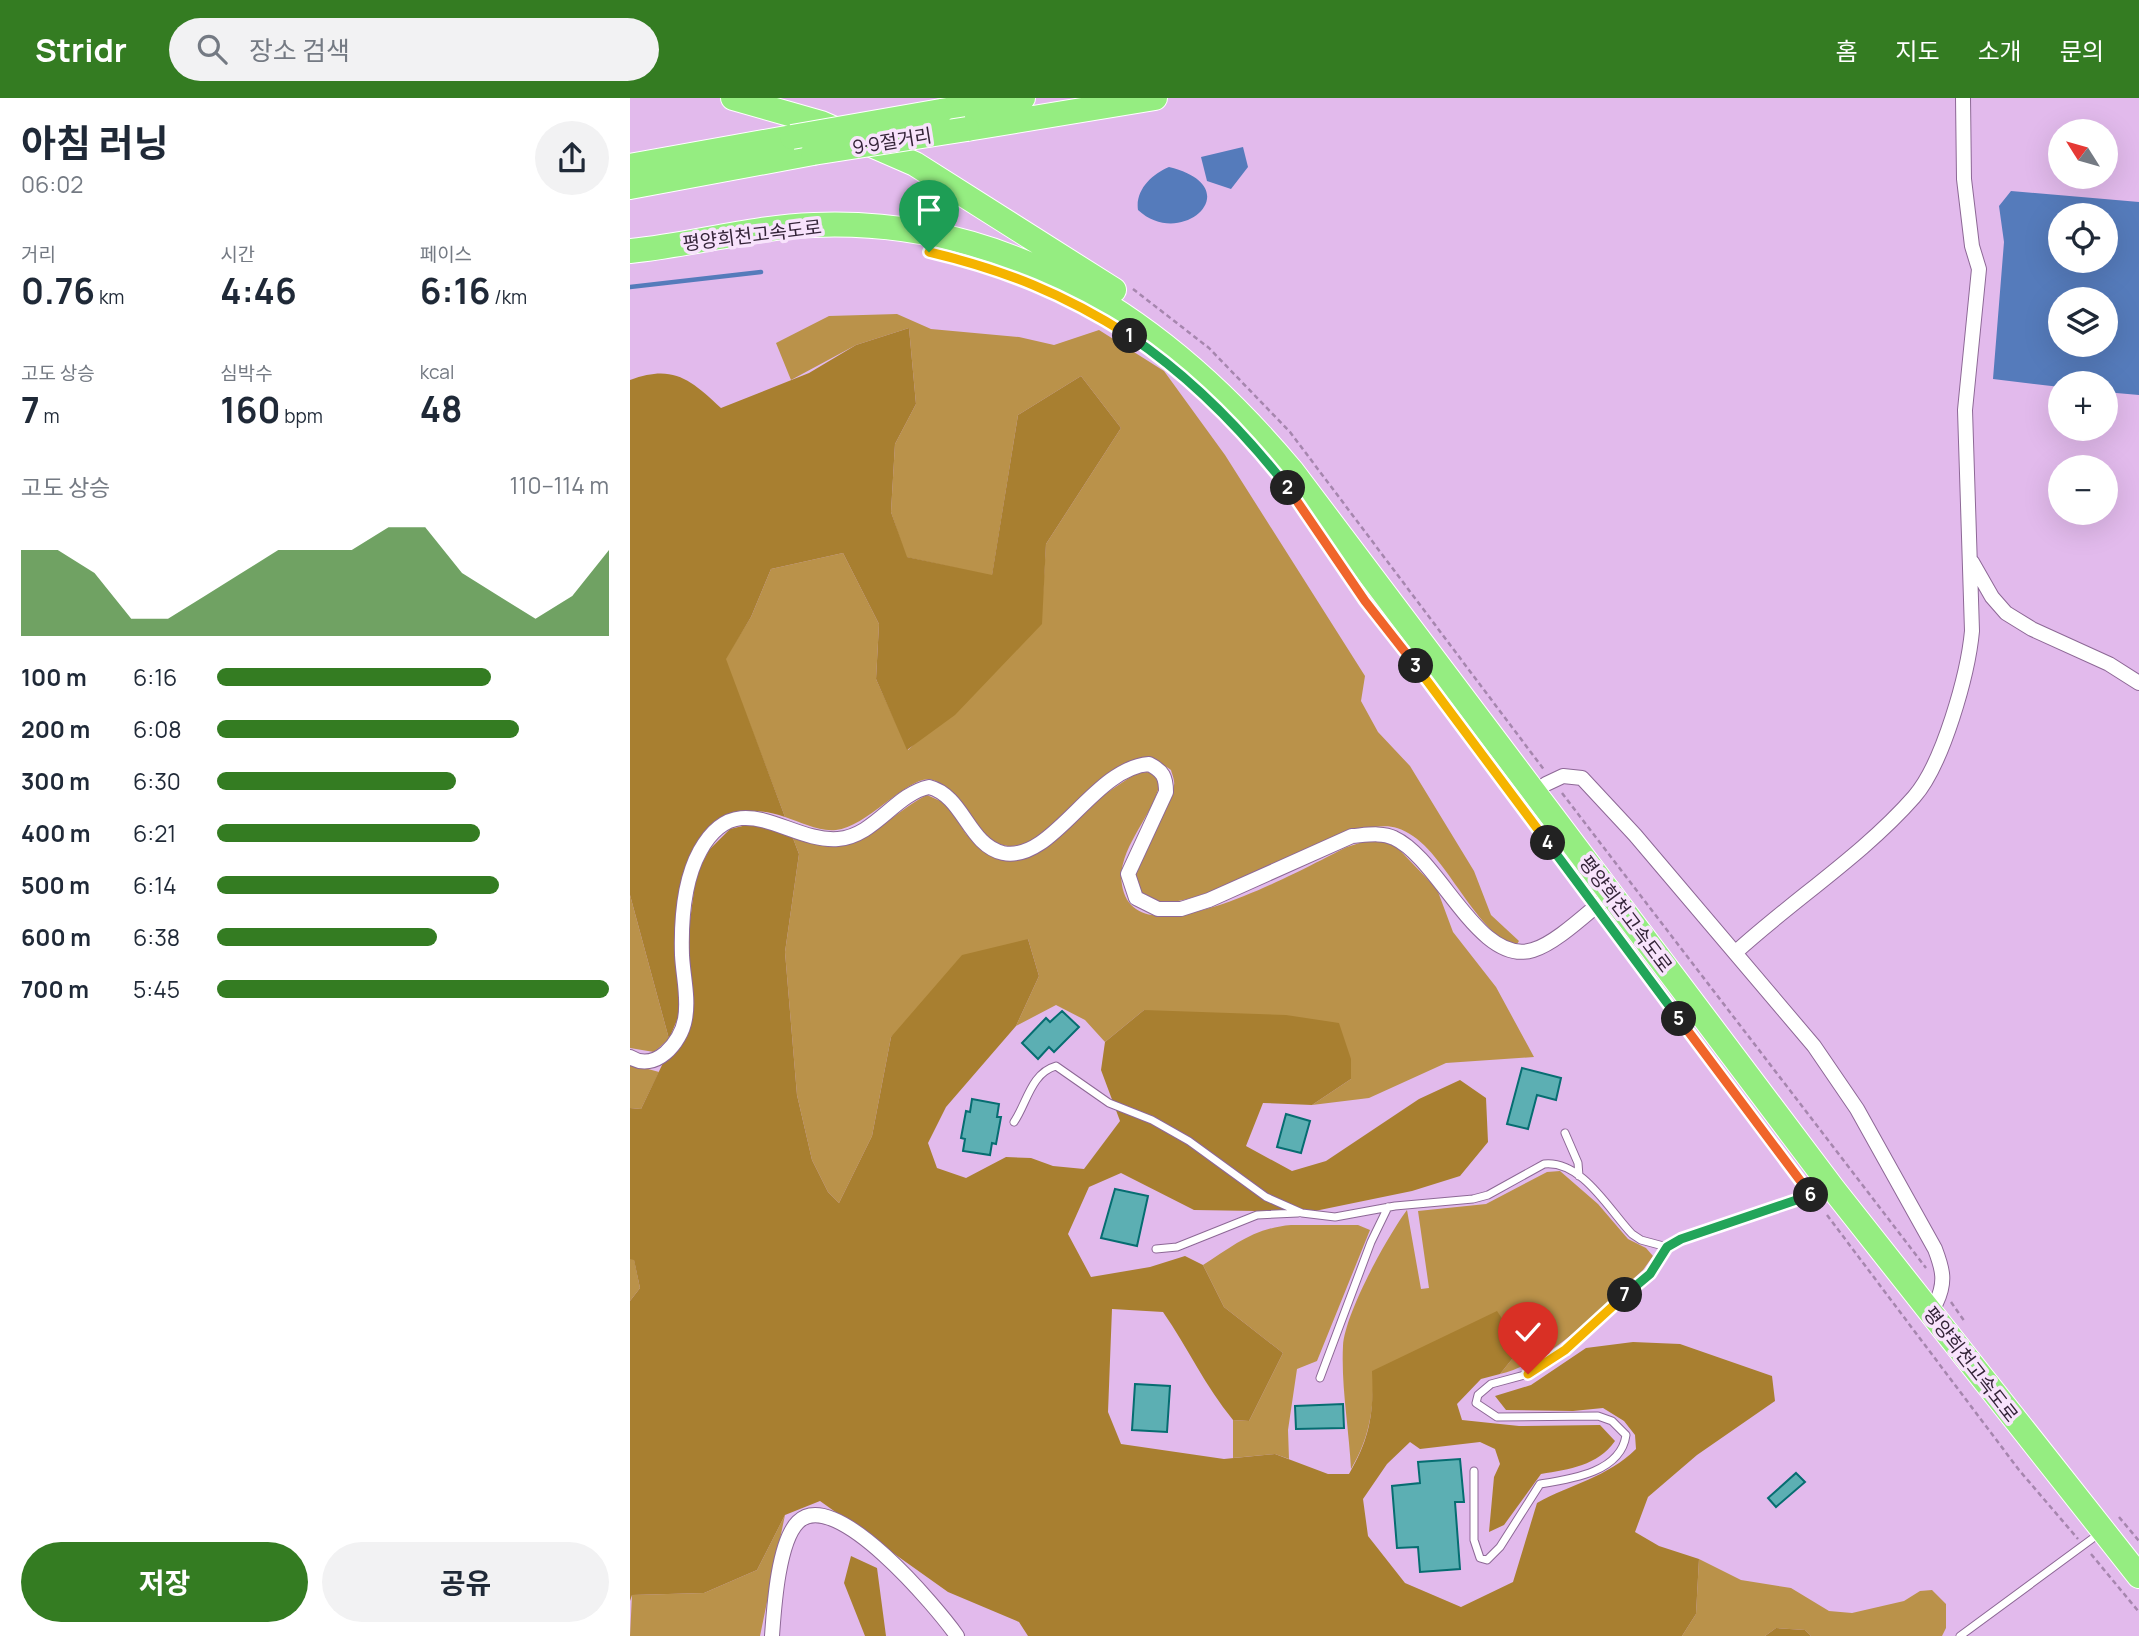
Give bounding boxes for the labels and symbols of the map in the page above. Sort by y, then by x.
north arrow [2048,119,2118,189]
street label: 9·9절거리 [850,122,934,160]
pin [899,180,959,252]
street label: 평양희천고속도로 [681,214,823,256]
pin: 1 [1112,318,1148,354]
pin: 2 [1270,470,1306,506]
pin: 3 [1398,648,1434,684]
pin: 4 [1530,826,1566,860]
street label: 평양희천고속도로 [1574,850,1678,978]
pin: 5 [1662,1002,1696,1037]
pin: 6 [1794,1178,1828,1212]
pin: 7 [1608,1278,1642,1312]
street label: 평양희천고속도로 [1918,1301,2024,1427]
pin [1498,1302,1558,1374]

